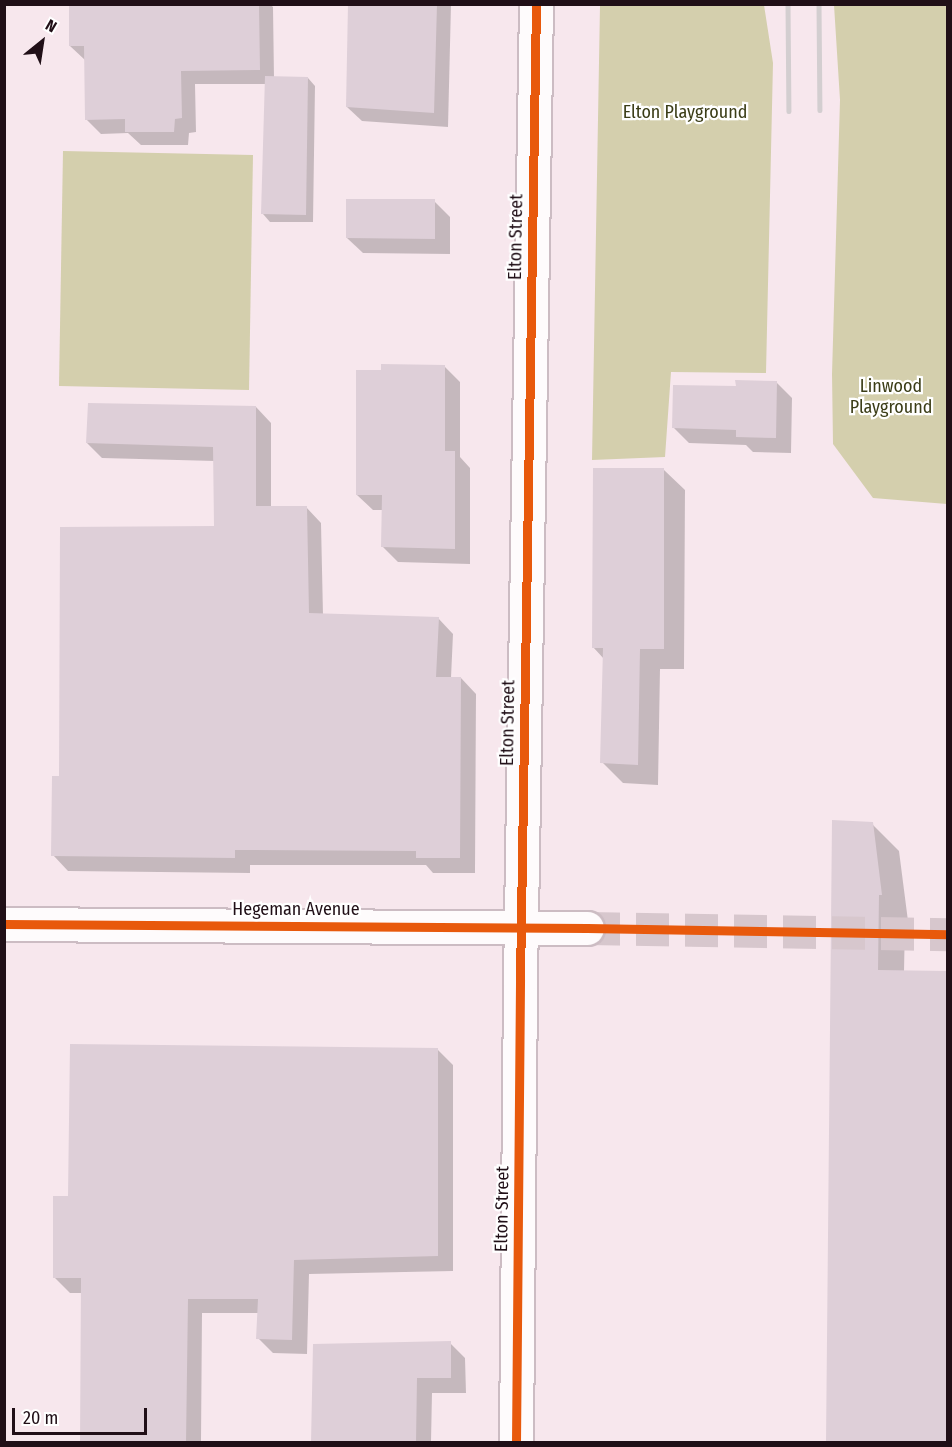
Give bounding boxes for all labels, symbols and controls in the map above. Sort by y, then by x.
north arrow [12,12,72,72]
text: N [42,15,60,37]
park label: Elton Playground [623,101,747,123]
street label: Elton Street [504,194,528,280]
park label: Linwood Playground [850,376,932,418]
street label: Elton Street [496,680,520,766]
street label: Hegeman Avenue [232,898,360,920]
street label: Elton Street [490,1166,514,1252]
scale bar [15,1396,150,1434]
text: 20 m [23,1407,58,1429]

